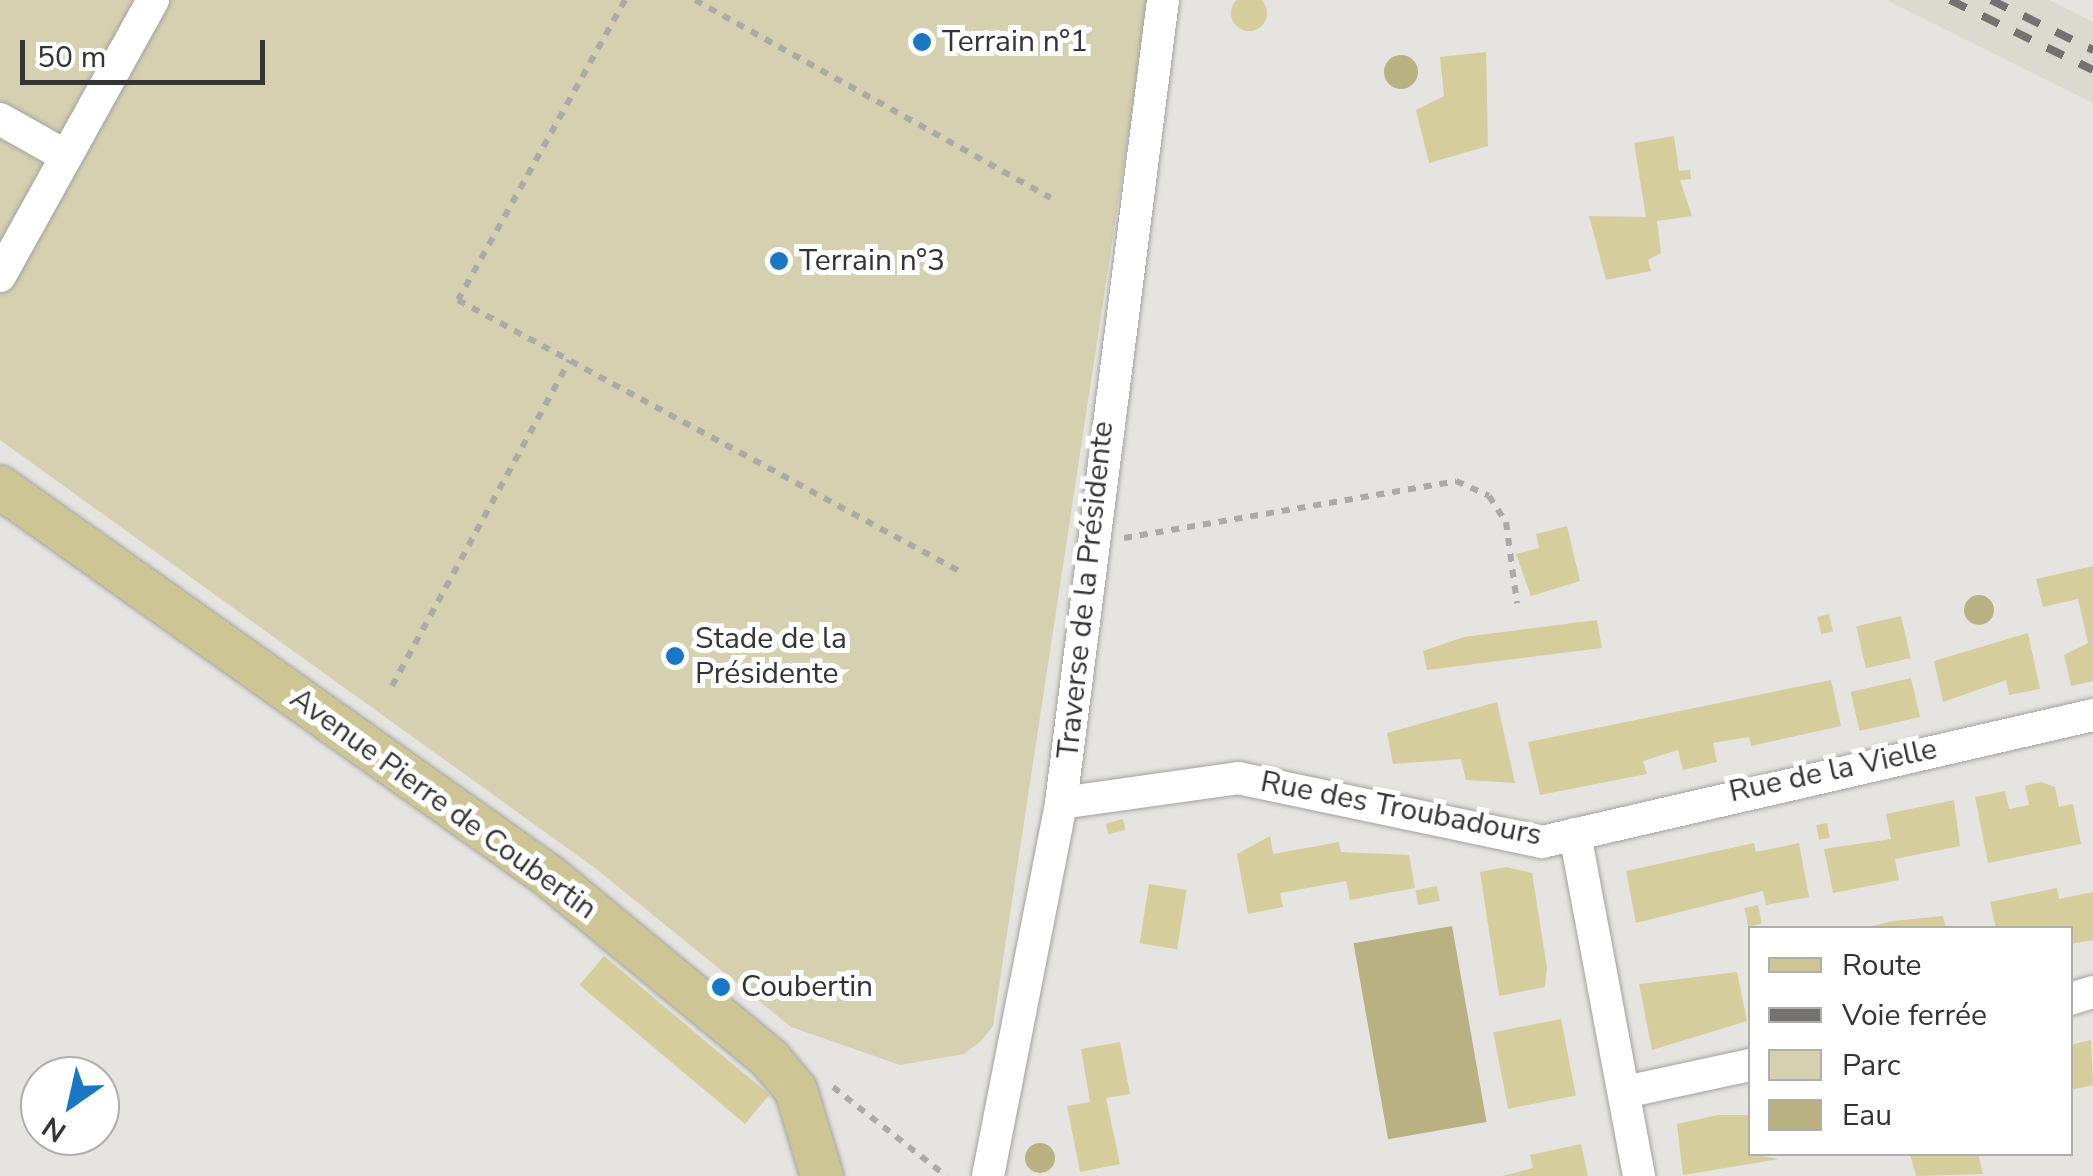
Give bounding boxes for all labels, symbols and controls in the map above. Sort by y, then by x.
scale bar [25,20,270,82]
place label: Terrain n°1 [942,24,1088,60]
marker: Terrain n°1 [911,31,933,53]
text: 50 m [37,37,106,78]
place label: Terrain n°3 [799,243,945,279]
marker: Terrain n°3 [768,250,790,272]
street label: Traverse de la Présidente [1050,420,1122,760]
place label: Stade de la Présidente [695,621,847,692]
marker: Stade de la Présidente [664,645,686,667]
street label: Avenue Pierre de Coubertin [283,681,603,927]
street label: Rue de la Vielle [1726,731,1940,811]
street label: Rue des Troubadours [1257,764,1545,854]
legend [1748,926,2073,1156]
text: Route [1842,945,1922,986]
place label: Coubertin [741,969,873,1005]
marker: Coubertin [710,976,732,998]
text: Voie ferrée [1842,995,1987,1036]
text: Parc [1842,1045,1901,1086]
north arrow [20,1056,120,1156]
text: Eau [1842,1095,1892,1136]
text: N [35,1108,74,1151]

